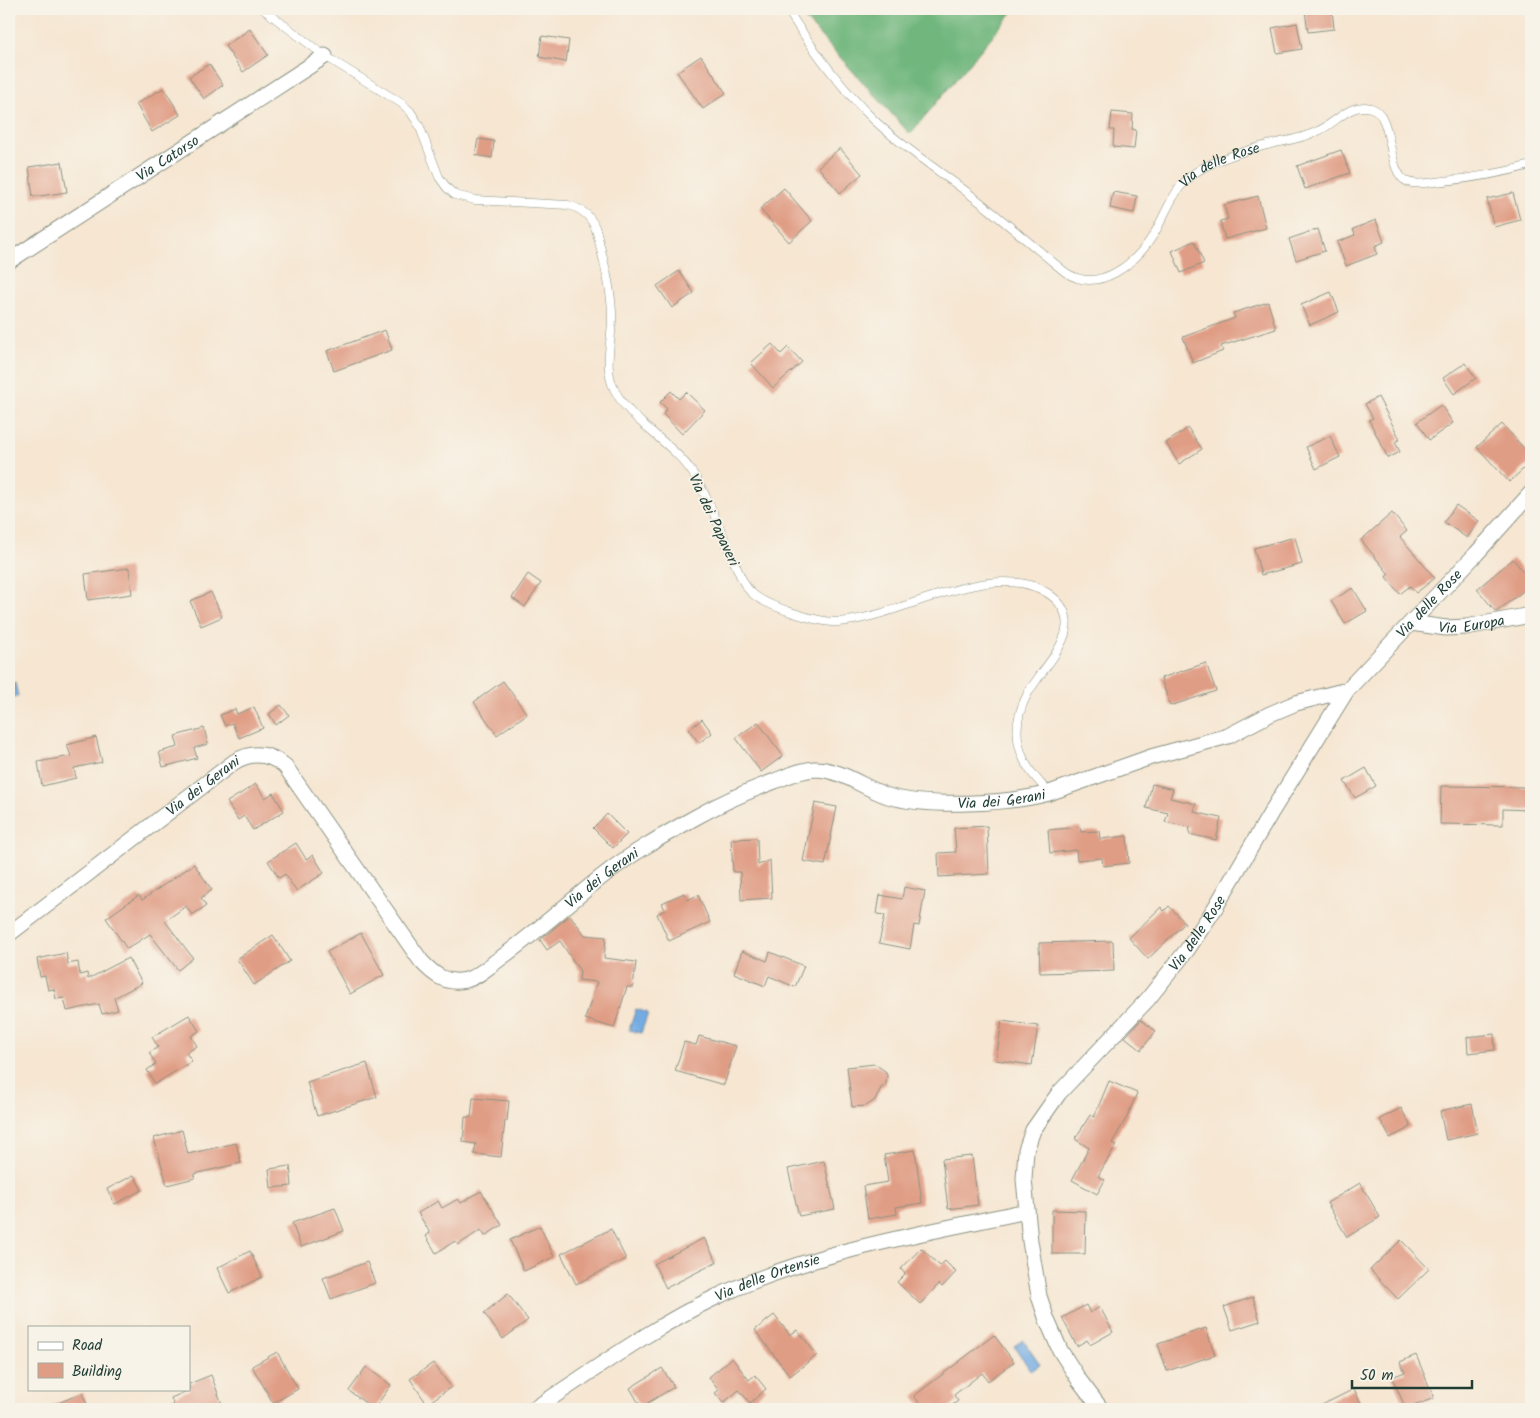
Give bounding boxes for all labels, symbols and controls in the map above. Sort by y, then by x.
street label: Via Catorso [132,129,205,188]
street label: Via delle Rose [1174,136,1263,194]
street label: Via dei Papaveri [681,470,746,572]
street label: Via delle Rose [1391,564,1469,644]
street label: Via Europa [1437,609,1507,641]
street label: Via dei Gerani [161,749,246,823]
street label: Via dei Gerani [957,783,1049,816]
street label: Via dei Gerani [560,842,645,915]
street label: Via delle Rose [1163,891,1233,977]
street label: Via delle Ortensie [711,1248,823,1309]
legend [28,1326,190,1390]
text: Road [72,1334,103,1358]
scale bar [1352,1358,1472,1390]
text: Building [72,1360,122,1384]
text: 50 m [1360,1364,1394,1388]

